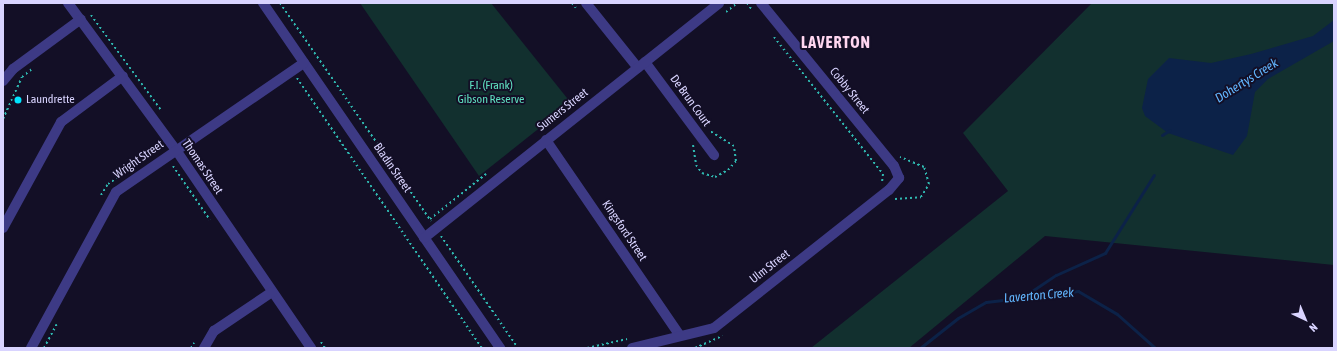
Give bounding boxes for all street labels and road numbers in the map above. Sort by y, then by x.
street label: Cobby Street [826,65,872,117]
street label: De Brun Court [667,72,713,130]
street label: Sumers Street [535,86,591,134]
street label: Thomas Street [178,137,226,197]
street label: Wright Street [111,138,167,182]
street label: Bladin Street [370,141,414,195]
street label: Kingsford Street [598,198,650,264]
street label: Ulm Street [747,247,793,287]

